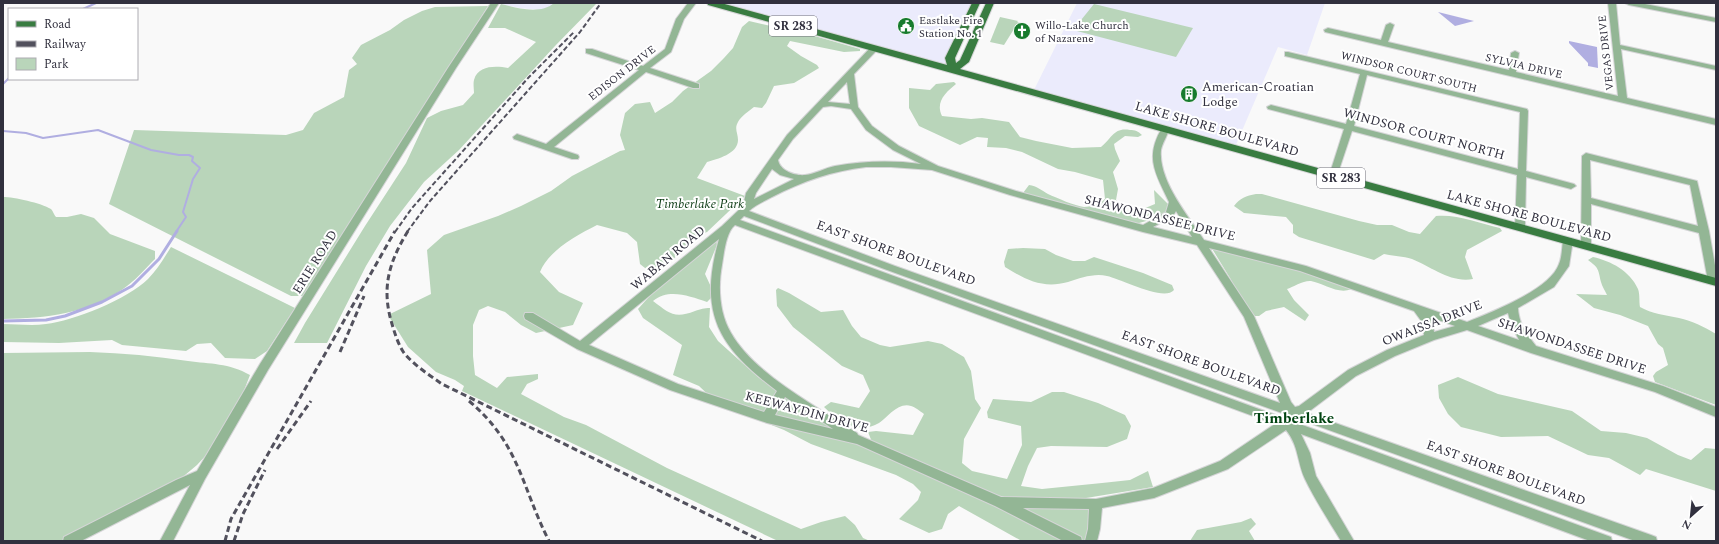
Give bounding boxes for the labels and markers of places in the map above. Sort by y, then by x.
place label: Eastlake Fire Station No. 1 [919,12,982,42]
public building icon: Eastlake Fire Station No. 1 [896,16,916,36]
place label: Willo-Lake Church of Nazarene [1035,17,1129,47]
church icon: Willo-Lake Church of Nazarene [1012,21,1032,41]
place label: American-Croatian Lodge [1202,77,1315,112]
building icon: American-Croatian Lodge [1179,84,1199,104]

